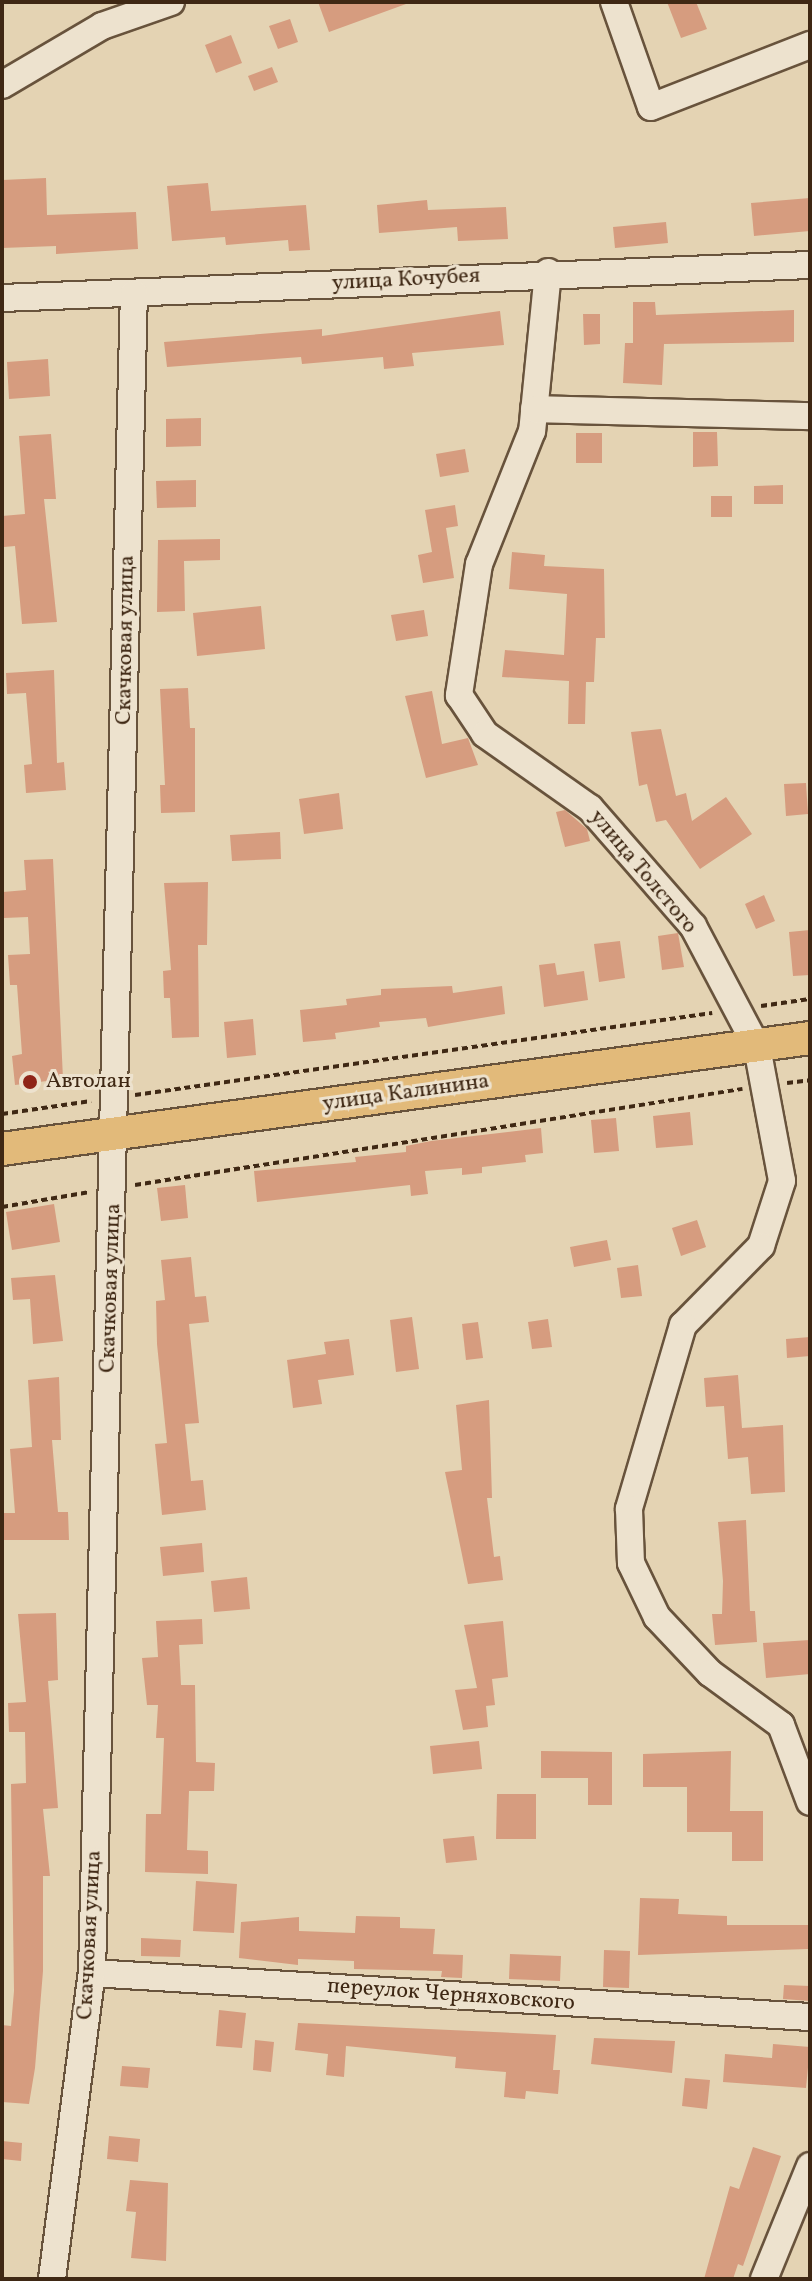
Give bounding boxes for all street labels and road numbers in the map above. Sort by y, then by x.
street label: улица Кочубея [331,263,481,297]
street label: Скачковая улица [111,555,141,725]
street label: улица Толстого [583,804,703,940]
street label: улица Калинина [321,1068,491,1118]
street label: Скачковая улица [95,1202,127,1374]
street label: Скачковая улица [72,1849,108,2021]
street label: переулок Черняховского [326,1973,576,2017]

